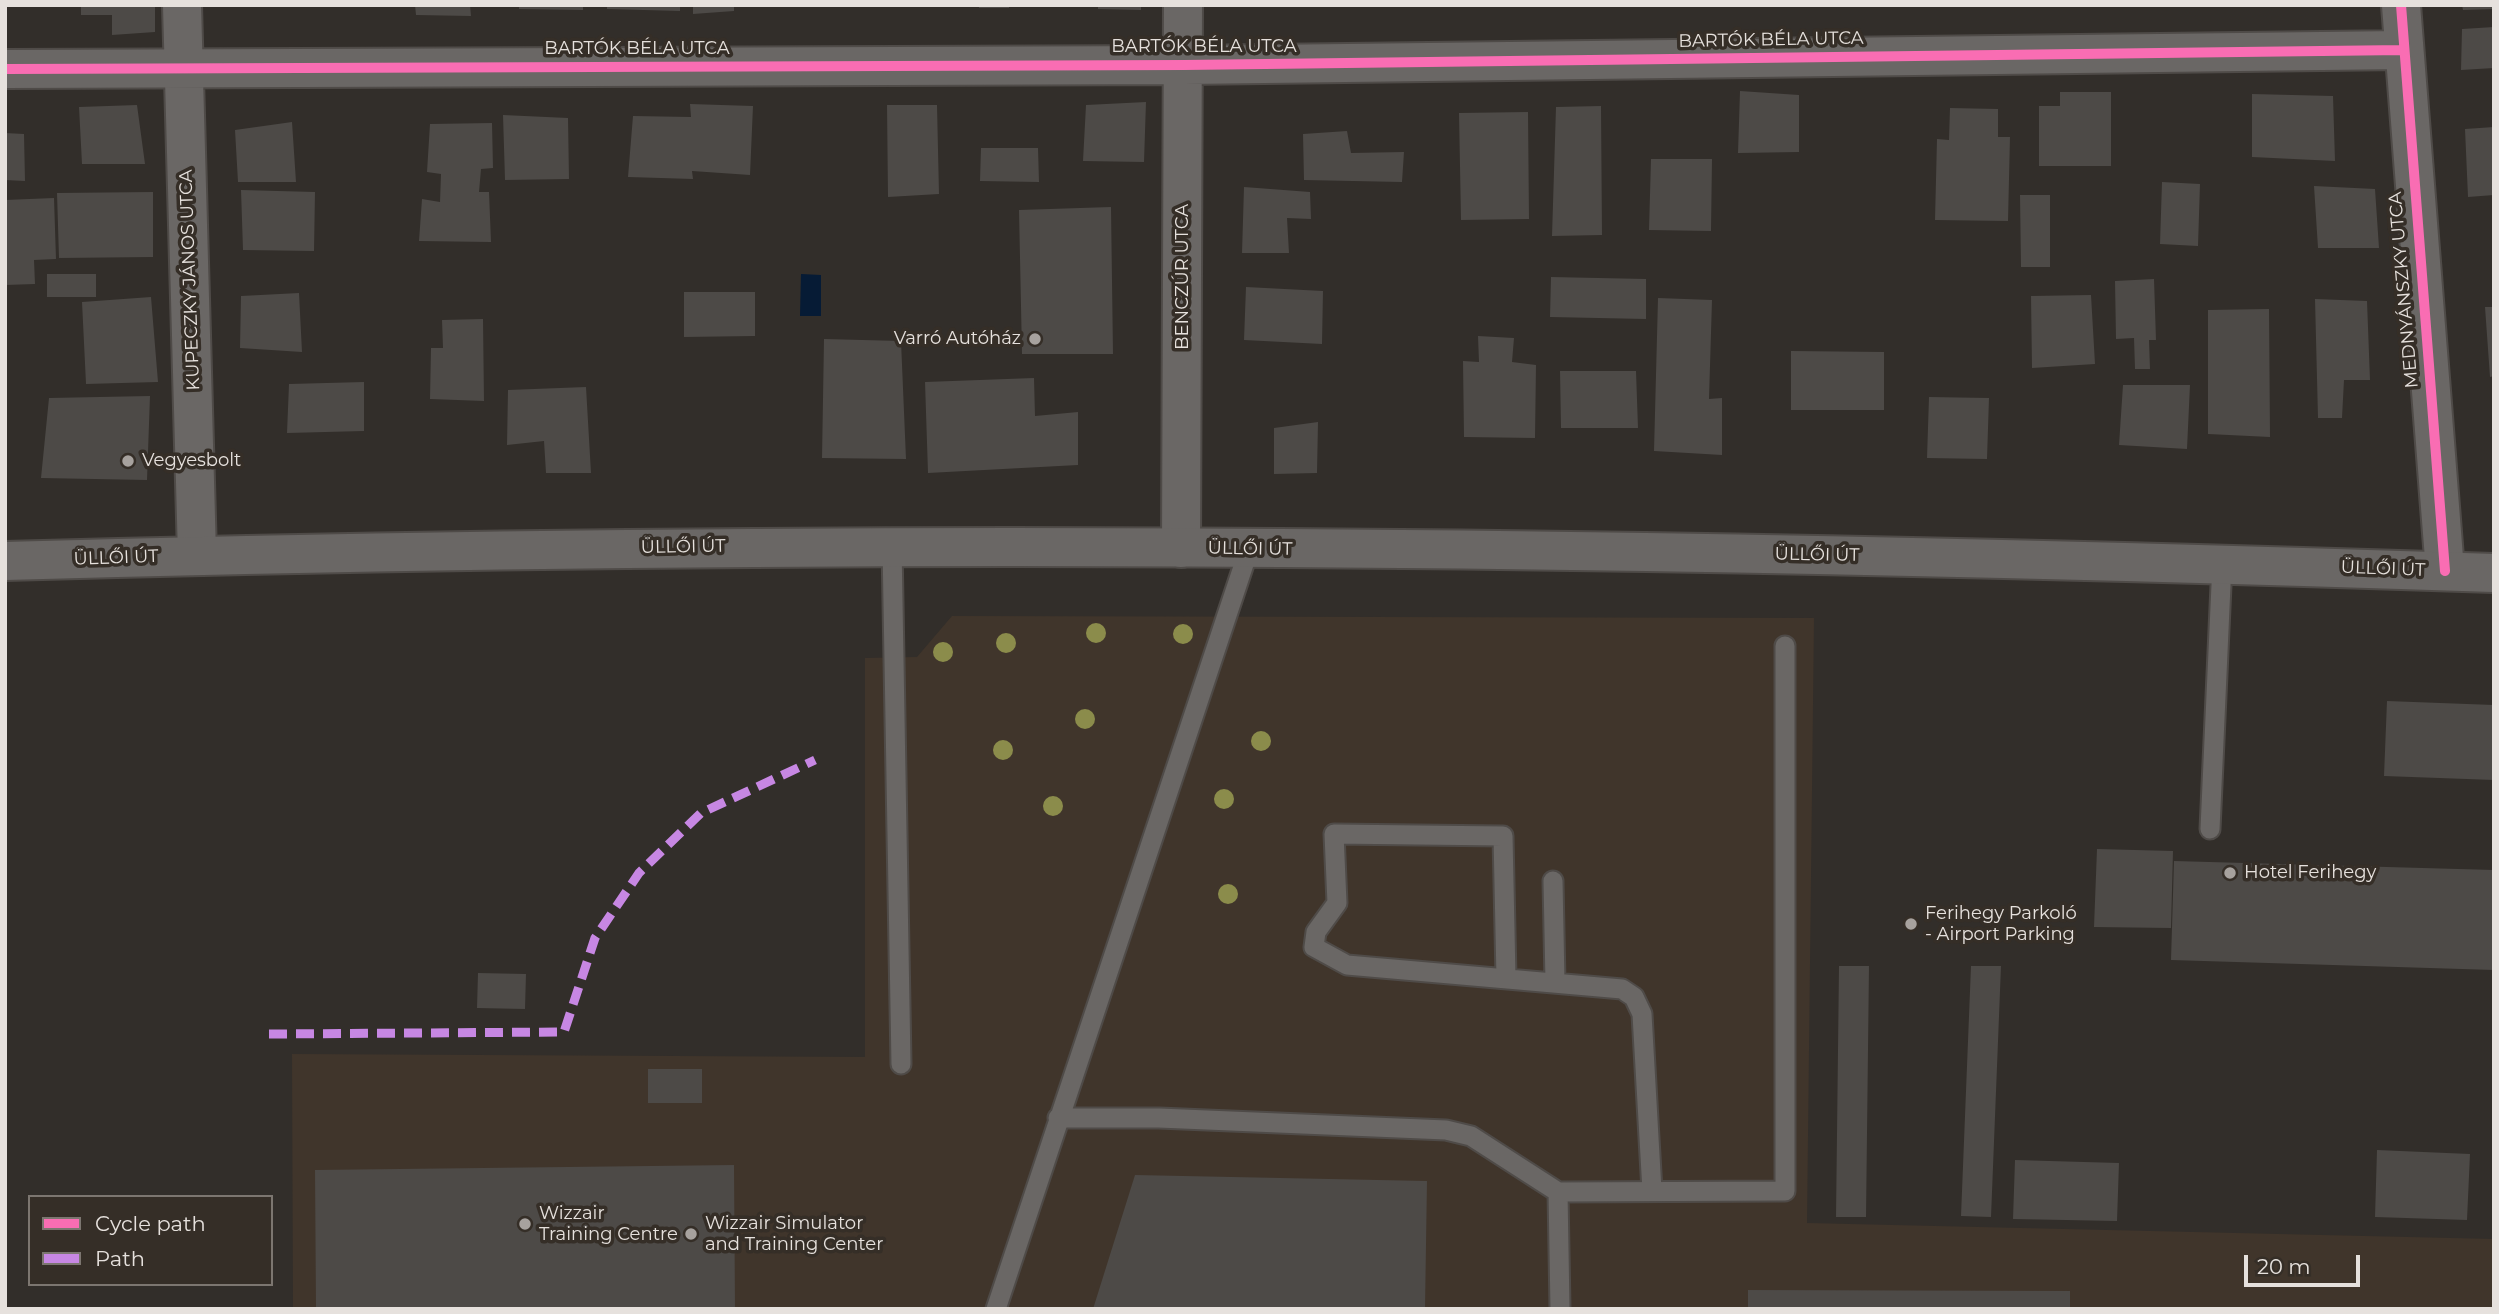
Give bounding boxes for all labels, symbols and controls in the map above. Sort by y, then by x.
street label: BARTÓK BÉLA UTCA [1678,28,1864,52]
street label: BARTÓK BÉLA UTCA [1111,36,1297,58]
street label: BARTÓK BÉLA UTCA [544,38,730,60]
street label: KUPECZKY JÁNOS UTCA [175,169,205,391]
street label: MEDNYÁNSZKY UTCA [2385,191,2423,389]
street label: BENCZÚR UTCA [1172,204,1194,350]
place label: Varró Autóház [894,328,1021,350]
marker: Varró Autóház [1027,331,1043,347]
place label: Vegyesbolt [142,450,241,472]
marker: Vegyesbolt [120,453,136,469]
street label: ÜLLŐI ÚT [640,535,726,559]
street label: ÜLLŐI ÚT [1207,537,1293,561]
street label: ÜLLŐI ÚT [1774,543,1860,567]
street label: ÜLLŐI ÚT [73,546,159,570]
street label: ÜLLŐI ÚT [2340,557,2426,581]
place label: Hotel Ferihegy [2244,862,2376,884]
marker: Hotel Ferihegy [2222,865,2238,881]
place label: Ferihegy Parkoló - Airport Parking [1925,903,2077,946]
marker: Ferihegy Parkoló - Airport Parking [1903,916,1919,932]
legend [28,1195,273,1286]
place label: Wizzair Training Centre [539,1203,678,1246]
text: Cycle path [95,1211,206,1236]
place label: Wizzair Simulator and Training Center [705,1213,883,1256]
marker: Wizzair Training Centre [517,1216,533,1232]
marker: Wizzair Simulator and Training Center [683,1226,699,1242]
scale bar [2247,1240,2362,1284]
text: Path [95,1246,145,1271]
text: 20 m [2257,1254,2311,1279]

